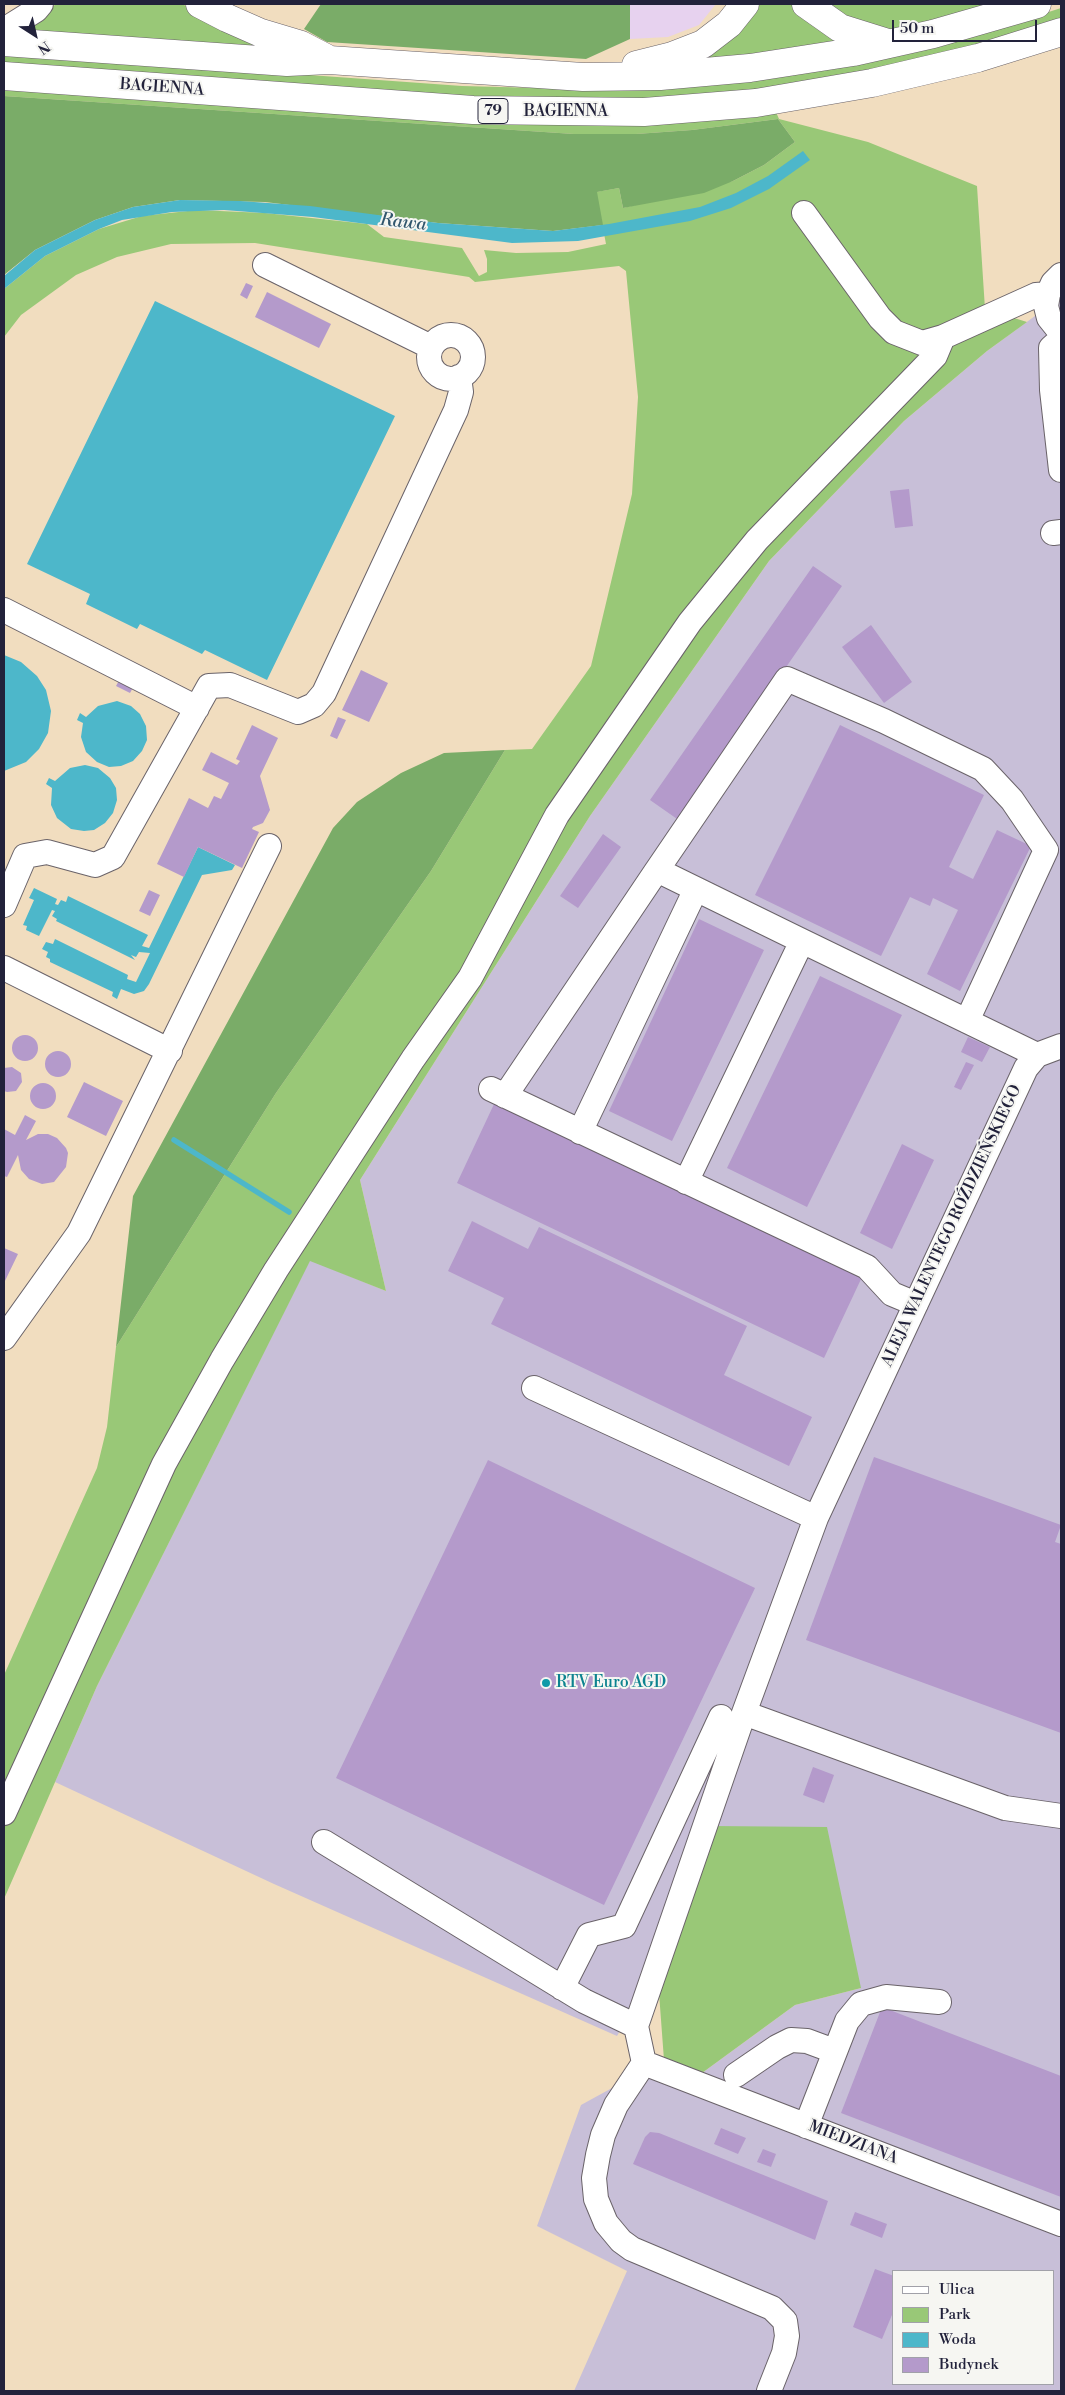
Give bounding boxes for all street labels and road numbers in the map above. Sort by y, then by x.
street label: BAGIENNA [119,75,205,101]
road number: 79 [478,98,508,124]
street label: BAGIENNA [524,102,608,122]
street label: ALEJA WALENTEGO ROŹDZIEŃSKIEGO [878,1082,1026,1370]
street label: MIEDZIANA [806,2117,900,2169]

